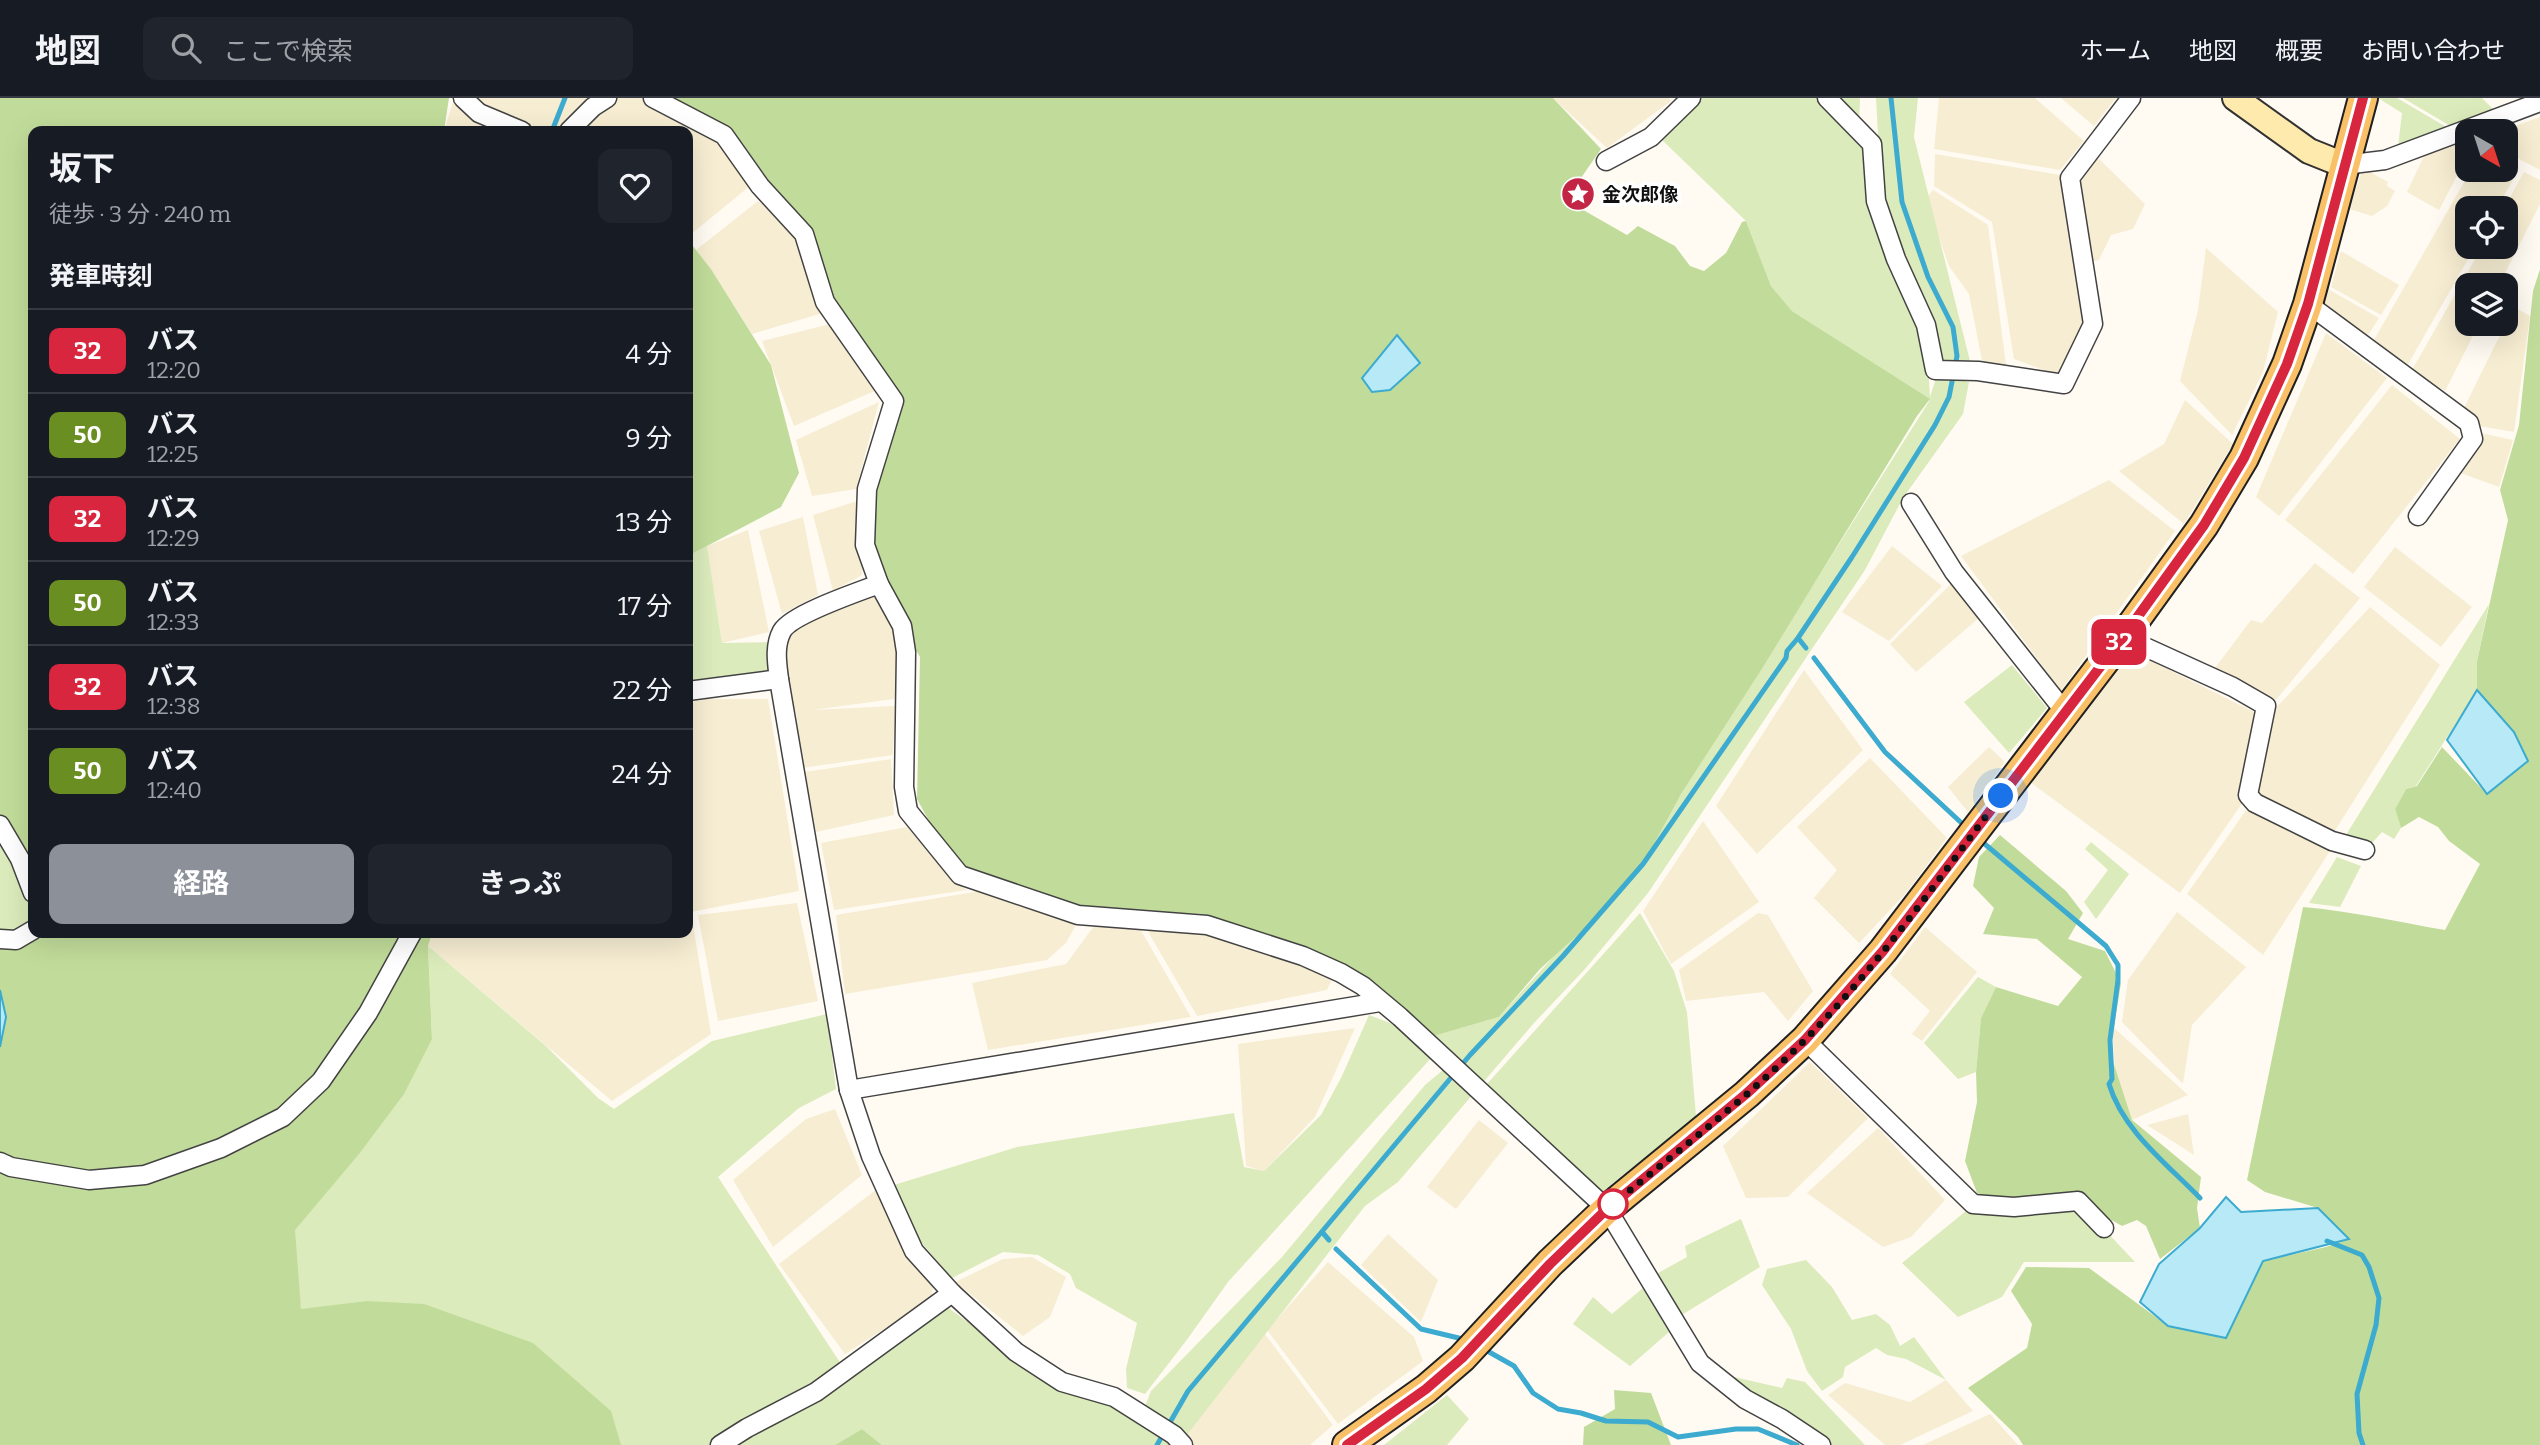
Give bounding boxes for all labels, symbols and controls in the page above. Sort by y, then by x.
search box [143,17,633,80]
icon: search [167,29,205,67]
text: 地図 [35,31,101,71]
text: ここで検索 [223,36,353,67]
text: ホーム [2080,37,2151,65]
text: 地図 [2189,37,2237,65]
text: 概要 [2275,37,2323,65]
text: お問い合わせ [2361,37,2505,65]
north arrow [2455,119,2518,182]
map controls [2455,119,2518,336]
text: 坂下 [49,149,115,189]
button: heart [598,149,672,223]
place icon: 金次郎像 [1559,175,1597,213]
place label: 金次郎像 [1602,183,1678,206]
button: locate [2455,196,2518,259]
text: 徒歩 · 3 分 · 240 m [49,200,231,228]
text: 発車時刻 [49,261,153,292]
button: layers [2455,273,2518,336]
text: バス [147,325,199,356]
text: 32 [74,337,101,365]
text: 4 分 [626,339,672,370]
text: 12:20 [147,356,201,384]
text: バス [147,409,199,440]
text: 50 [73,421,102,449]
text: 9 分 [626,423,672,454]
text: 12:25 [147,440,199,468]
text: バス [147,493,199,524]
text: 32 [74,505,101,533]
text: 13 分 [615,507,672,538]
text: 12:29 [147,524,200,552]
text: バス [147,577,199,608]
text: 50 [73,589,102,617]
text: 17 分 [617,591,672,622]
text: 12:33 [147,608,200,636]
line badge: 32 [2088,619,2150,665]
text: 32 [2105,628,2133,656]
text: バス [147,661,199,692]
text: 32 [74,673,101,701]
text: 22 分 [613,675,672,706]
text: 12:38 [147,692,201,720]
text: バス [147,745,199,776]
text: 50 [73,757,102,785]
text: 24 分 [611,759,672,790]
text: 12:40 [147,776,202,804]
your location [1983,778,2018,813]
button: 経路 [49,844,354,924]
button: きっぷ [368,844,672,924]
unlabelled marker [1598,1189,1628,1219]

